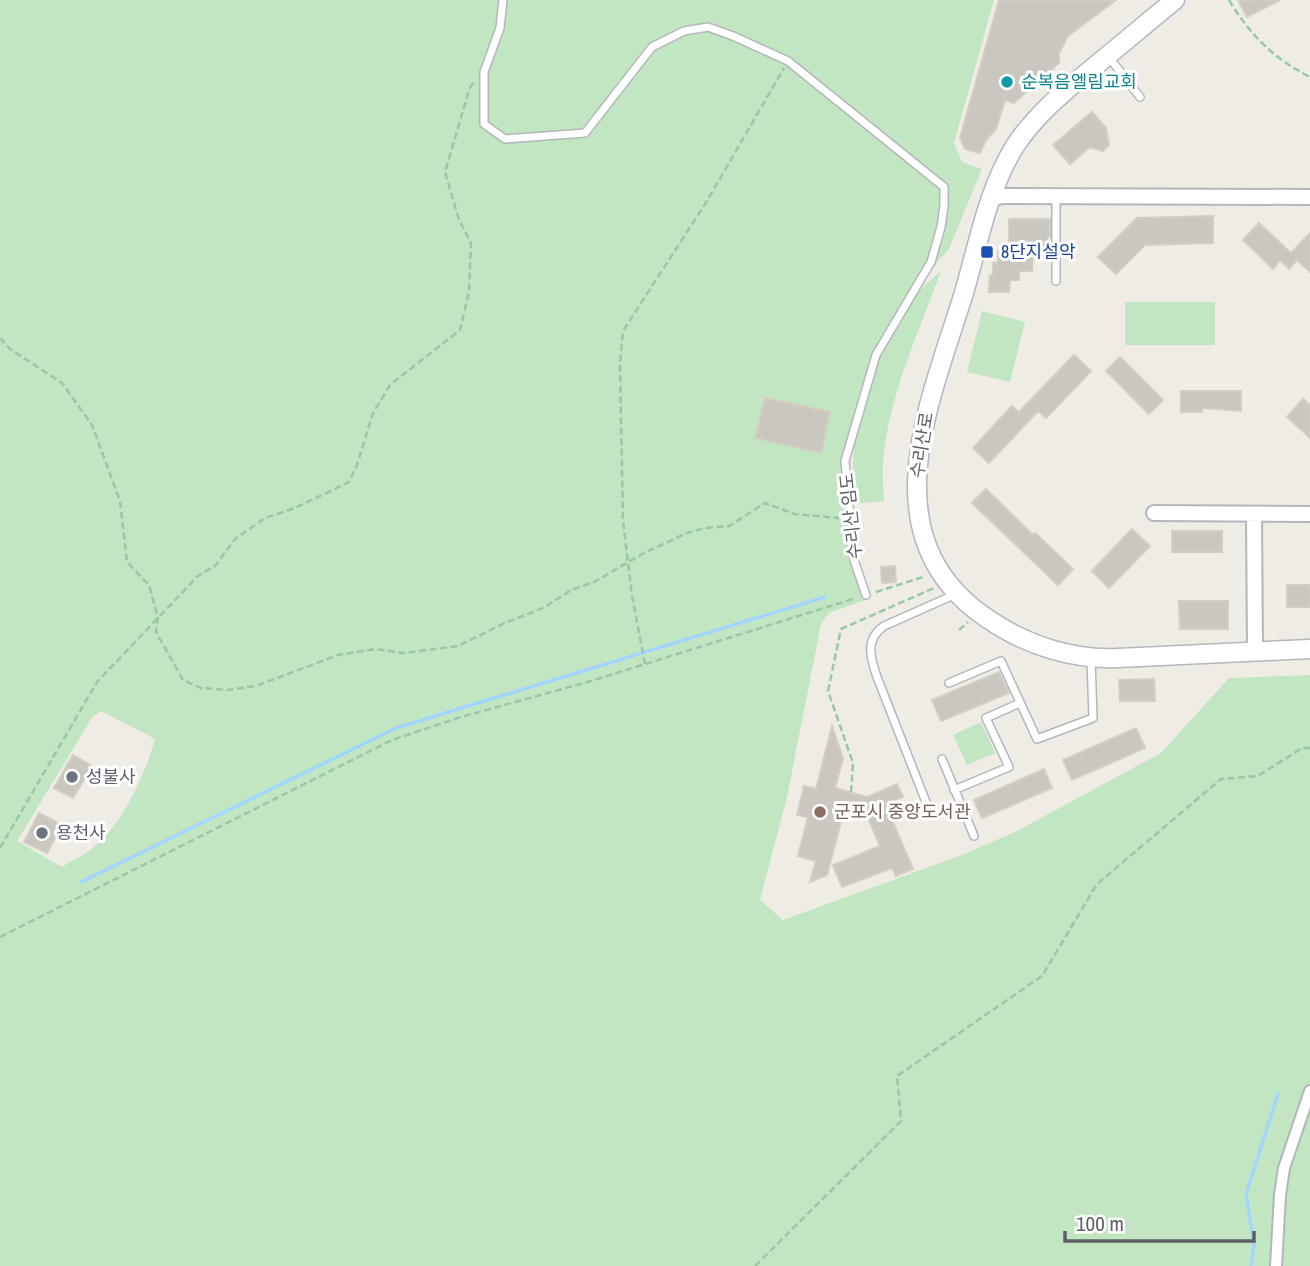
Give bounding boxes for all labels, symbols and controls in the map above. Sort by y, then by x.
place label: 순복음엘림교회 [1021,69,1137,94]
marker: 순복음엘림교회 [999,74,1015,90]
place label: 8단지설악 [1001,239,1075,264]
marker: 8단지설악 [979,244,995,260]
street label: 수리산로 [904,410,939,480]
street label: 수리산 임도 [834,472,867,561]
place label: 성불사 [86,764,136,789]
marker: 성불사 [64,769,80,785]
place label: 군포시 중앙도서관 [834,799,971,824]
marker: 군포시 중앙도서관 [812,804,828,820]
place label: 용천사 [56,820,106,845]
marker: 용천사 [34,825,50,841]
scale bar [1065,1200,1254,1244]
text: 100 m [1076,1209,1124,1238]

